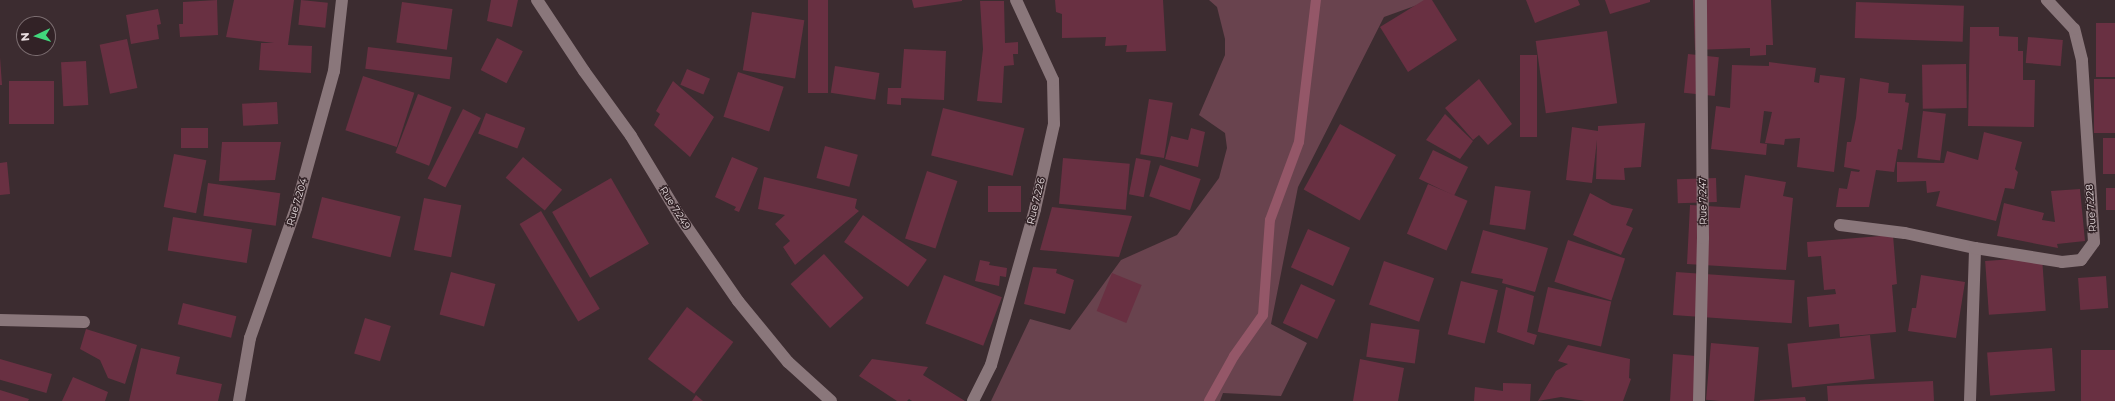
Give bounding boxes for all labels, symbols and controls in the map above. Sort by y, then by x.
north arrow [16,16,56,56]
text: N [18,32,32,42]
street label: Rue 7.226 [1024,176,1048,226]
street label: Rue 7.204 [284,177,310,227]
street label: Rue 7.247 [1697,177,1709,225]
street label: Rue 7.249 [657,184,693,232]
street label: Rue 7.228 [2083,184,2099,232]

